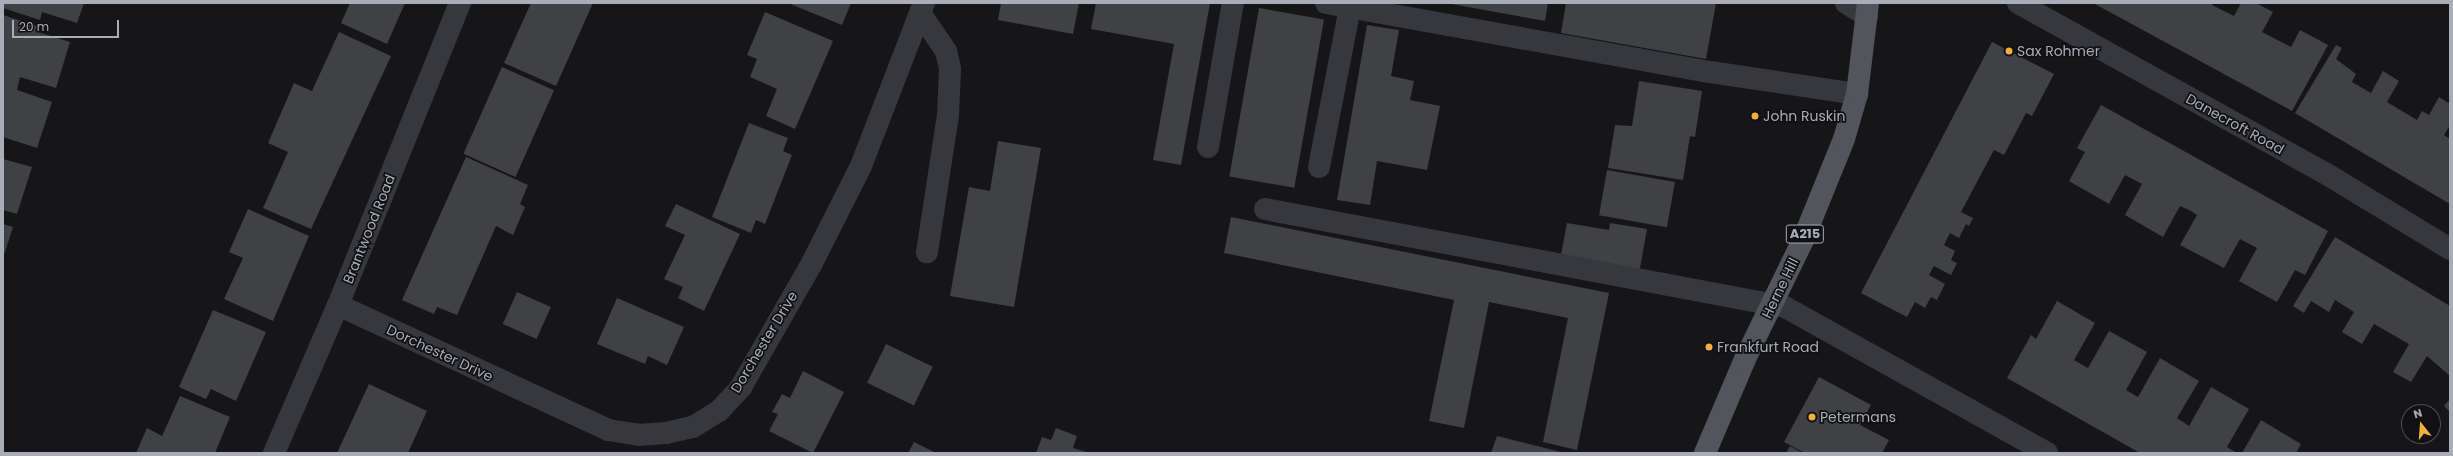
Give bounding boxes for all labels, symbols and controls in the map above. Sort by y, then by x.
scale bar [14,12,121,38]
text: 20 m [19,18,49,35]
place label: Sax Rohmer [2017,43,2100,59]
marker: Sax Rohmer [2004,46,2014,56]
street label: Danecroft Road [2183,90,2287,158]
place label: John Ruskin [1763,108,1845,124]
marker: John Ruskin [1750,111,1760,121]
street label: Brantwood Road [339,172,399,286]
road number: A215 [1785,223,1825,245]
street label: Herne Hill [1758,255,1802,321]
street label: Dorchester Drive [727,288,801,396]
street label: Dorchester Drive [384,321,496,385]
place label: Frankfurt Road [1717,339,1819,355]
marker: Frankfurt Road [1704,342,1714,352]
north arrow [2401,404,2441,444]
text: N [2411,405,2424,422]
place label: Petermans [1820,409,1896,425]
marker: Petermans [1807,412,1817,422]

